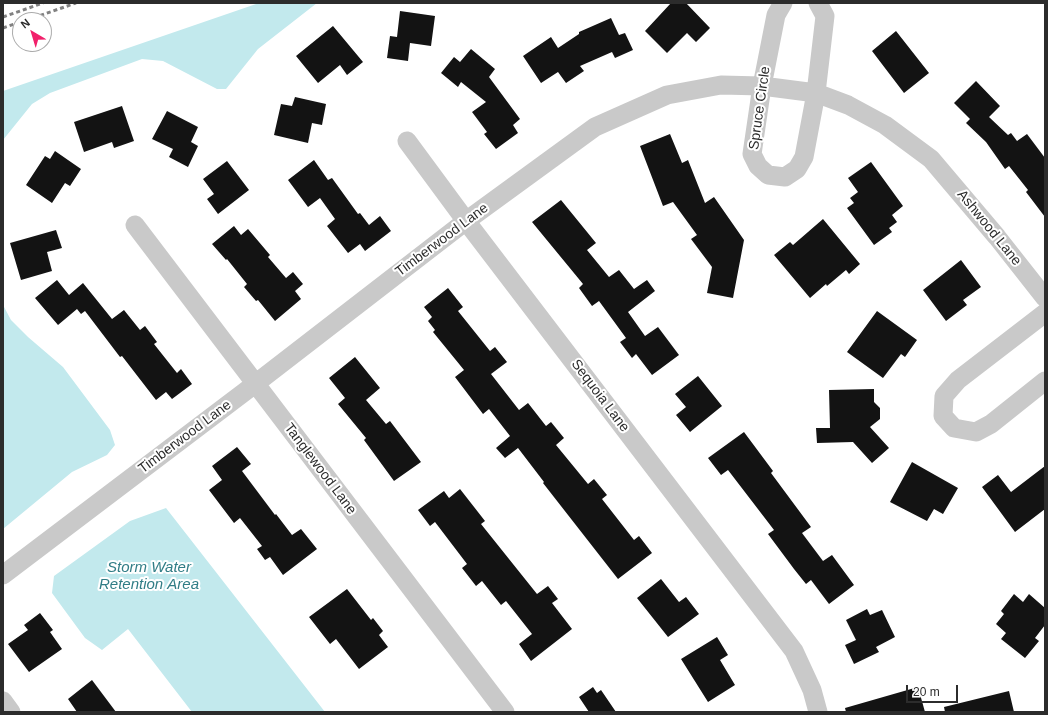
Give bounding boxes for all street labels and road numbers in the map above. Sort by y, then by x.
street label: Spruce Circle [746,65,774,151]
street label: Ashwood Lane [953,187,1025,269]
street label: Timberwood Lane [392,200,492,280]
street label: Sequoia Lane [567,356,633,436]
street label: Timberwood Lane [135,397,235,477]
street label: Tanglewood Lane [280,420,360,518]

